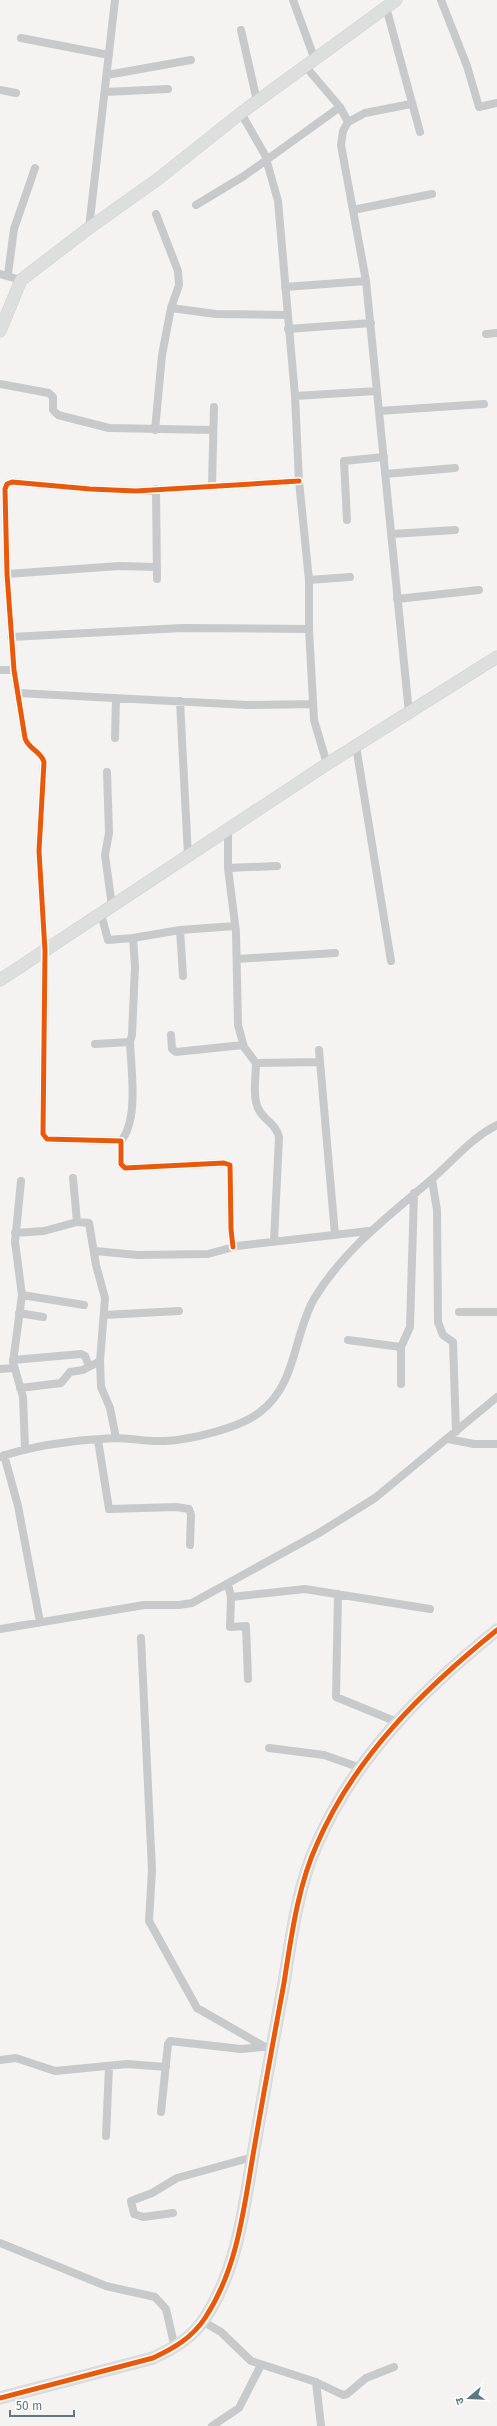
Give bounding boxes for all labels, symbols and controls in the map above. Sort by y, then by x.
north arrow [449,2378,489,2418]
scale bar [10,2392,74,2418]
text: उ [453,2395,467,2406]
text: 50 m [16,2399,42,2413]

